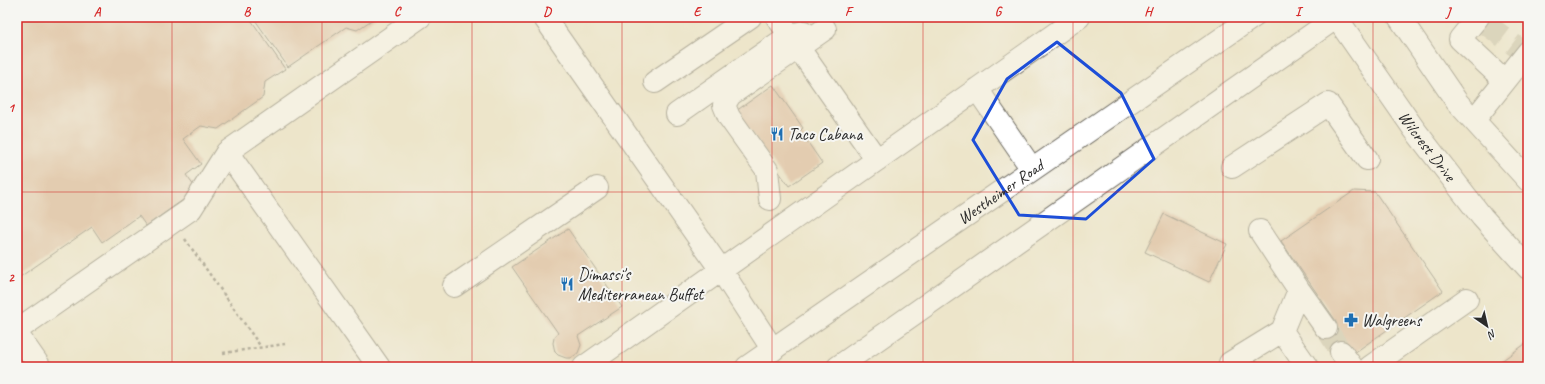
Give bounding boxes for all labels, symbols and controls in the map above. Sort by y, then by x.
text: A [94,4,102,20]
text: B [244,4,252,20]
text: C [394,4,402,20]
text: D [543,4,552,20]
text: E [694,4,703,20]
text: F [845,4,854,20]
text: G [995,4,1003,20]
text: H [1144,4,1154,20]
text: I [1295,4,1304,20]
text: J [1445,4,1452,20]
text: 1 [8,100,16,116]
street label: Wilcrest Drive [1394,107,1461,186]
place label: Taco Cabana [788,124,863,145]
restaurant icon: Taco Cabana [769,126,785,142]
street label: Westheimer Road [954,154,1050,229]
place label: Dimassi's Mediterranean Buffet [578,264,705,305]
text: 2 [8,270,15,286]
restaurant icon: Dimassi's Mediterranean Buffet [559,276,575,292]
north arrow [1467,306,1507,346]
place label: Walgreens [1362,310,1422,331]
pharmacy icon: Walgreens [1343,312,1359,328]
text: N [1484,327,1499,343]

